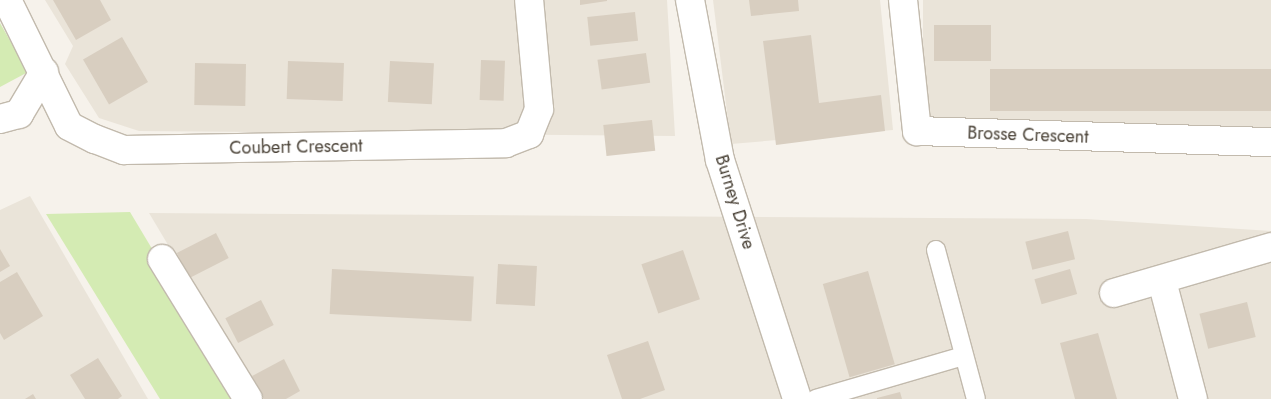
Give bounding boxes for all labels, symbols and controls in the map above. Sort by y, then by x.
street label: Brosse Crescent [967,122,1089,148]
street label: Coubert Crescent [229,135,363,159]
street label: Burney Drive [710,152,760,252]

